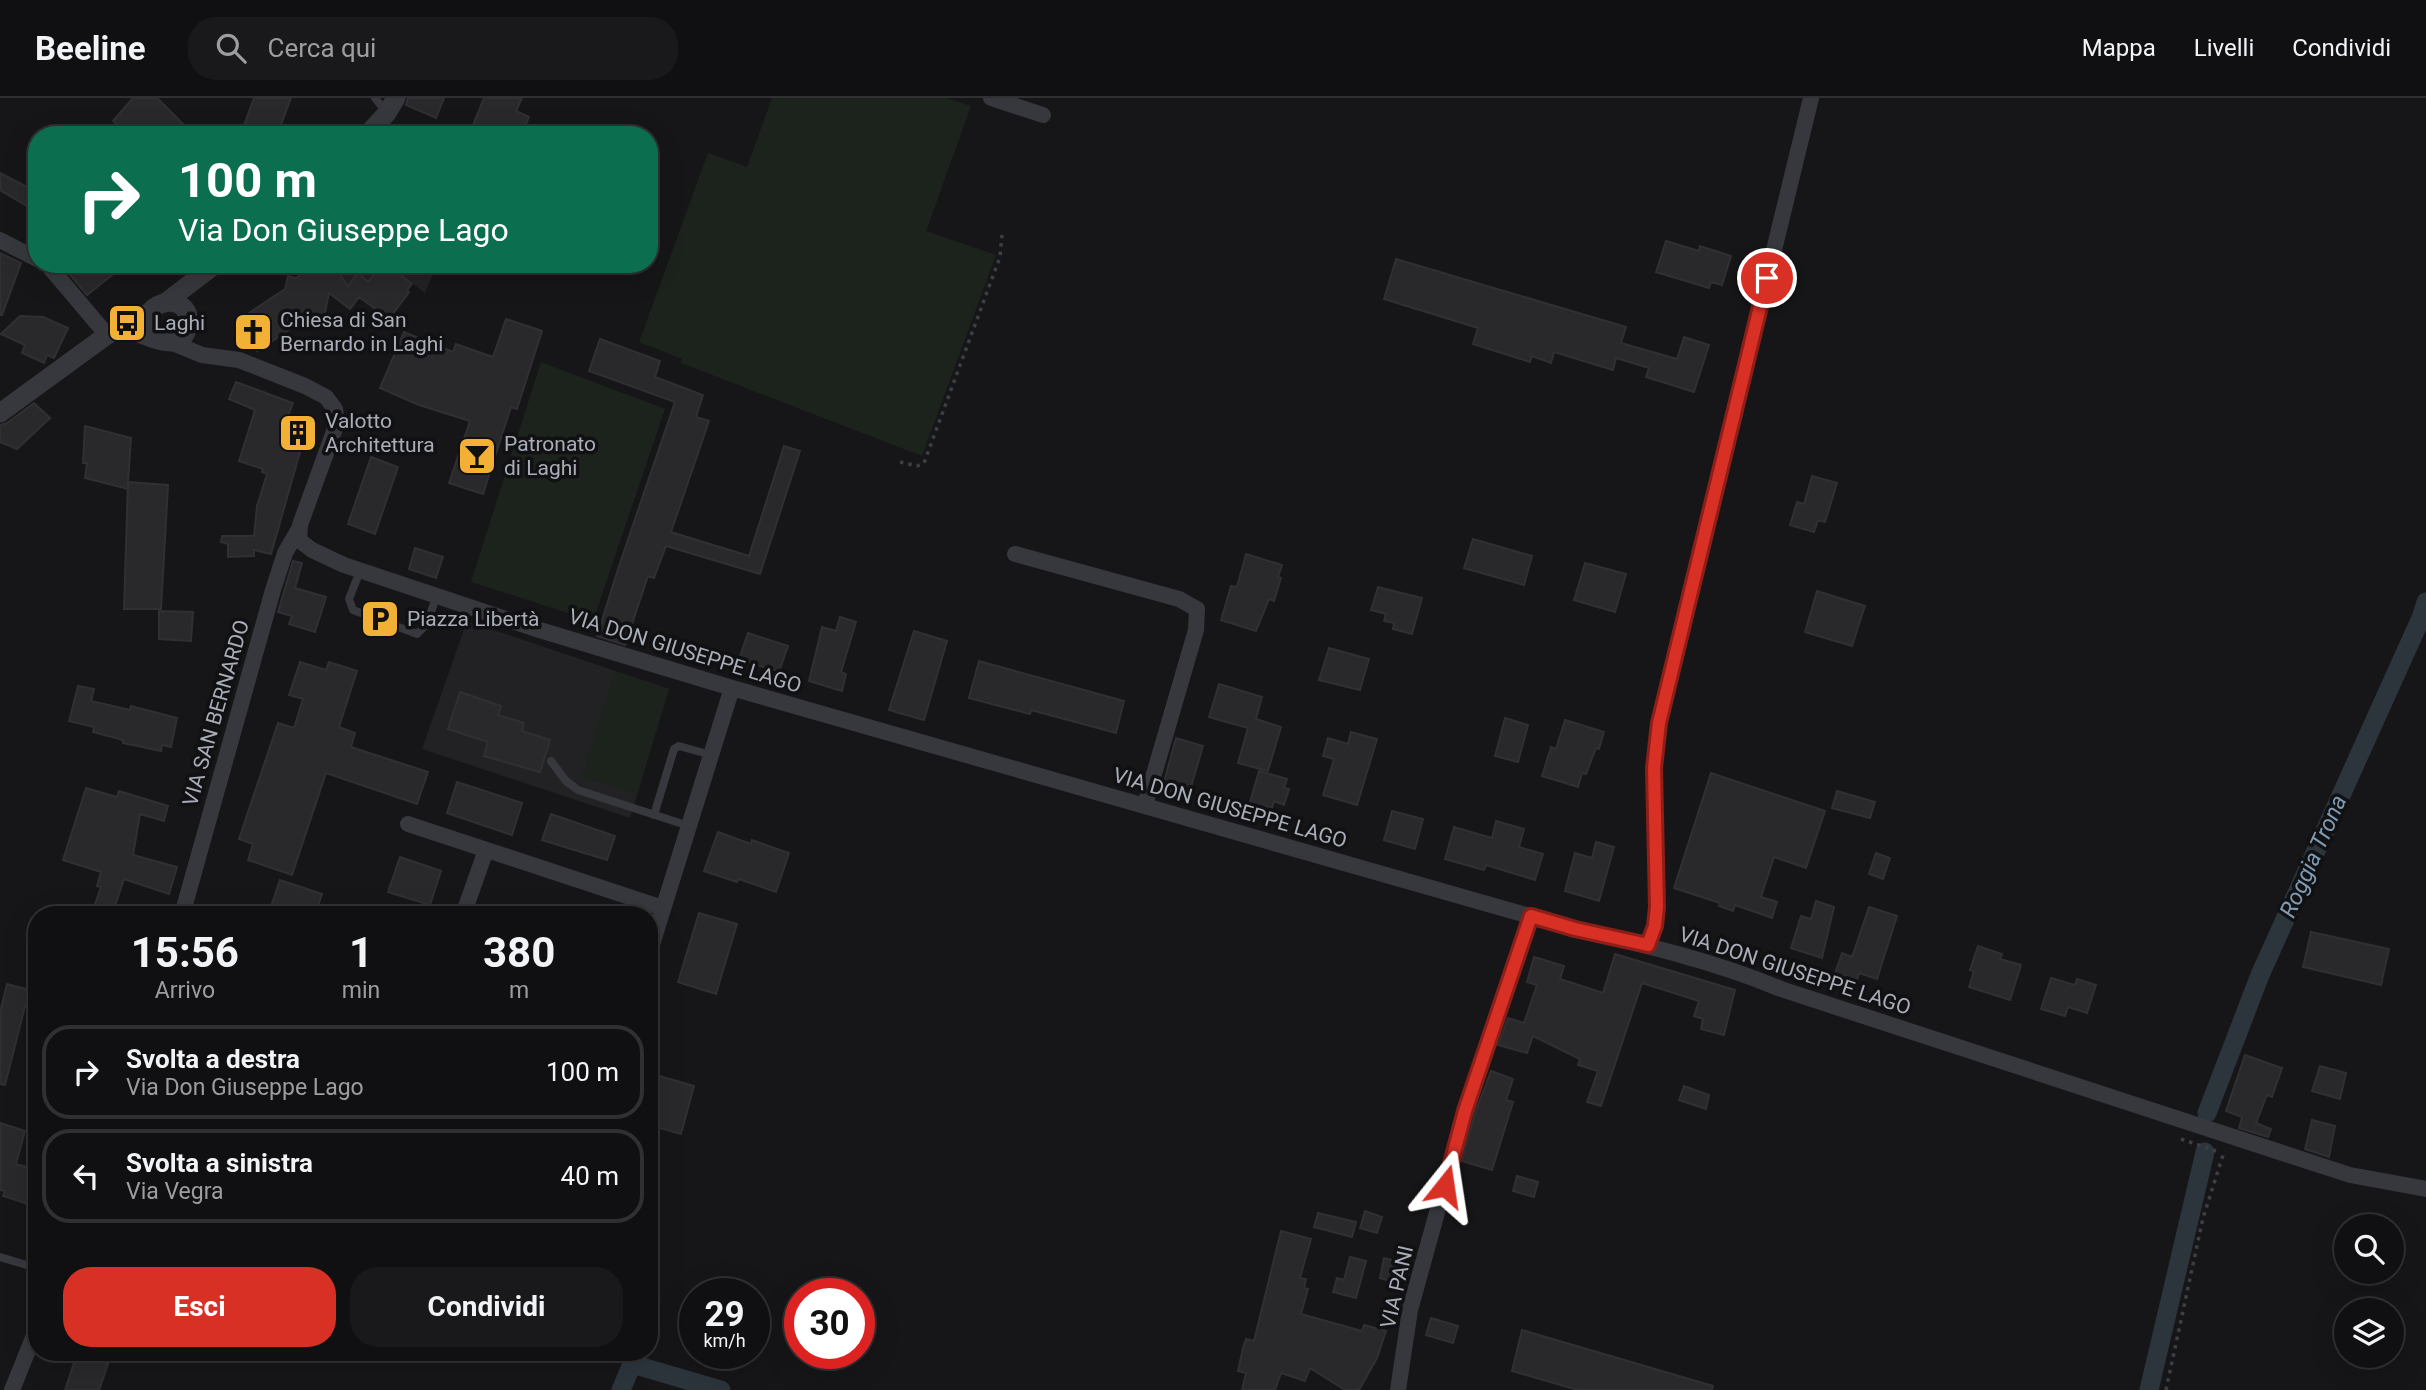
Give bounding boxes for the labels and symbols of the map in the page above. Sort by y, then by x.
pin [1737,248,1797,308]
bus stop icon: Laghi [106,302,148,344]
place label: Chiesa di San Bernardo in Laghi [280,308,443,356]
place label: Laghi [154,311,205,335]
church icon: Chiesa di San Bernardo in Laghi [232,311,274,353]
place label: Valotto Architettura [325,409,435,457]
building icon: Valotto Architettura [277,412,319,454]
place label: Patronato di Laghi [504,432,596,480]
bar icon: Patronato di Laghi [456,435,498,477]
parking icon: Piazza Libertà [359,598,401,640]
street label: VIA DON GIUSEPPE LAGO [566,604,804,698]
place label: Piazza Libertà [407,607,540,631]
street label: VIA SAN BERNARDO [178,617,254,809]
street label: VIA DON GIUSEPPE LAGO [1110,763,1350,853]
water label: Roggia Trona [2274,791,2352,922]
street label: VIA DON GIUSEPPE LAGO [1676,922,1914,1020]
position arrow [1408,1149,1482,1223]
street label: VIA PANI [1376,1243,1418,1331]
speed limit sign: 30 [784,1278,875,1369]

